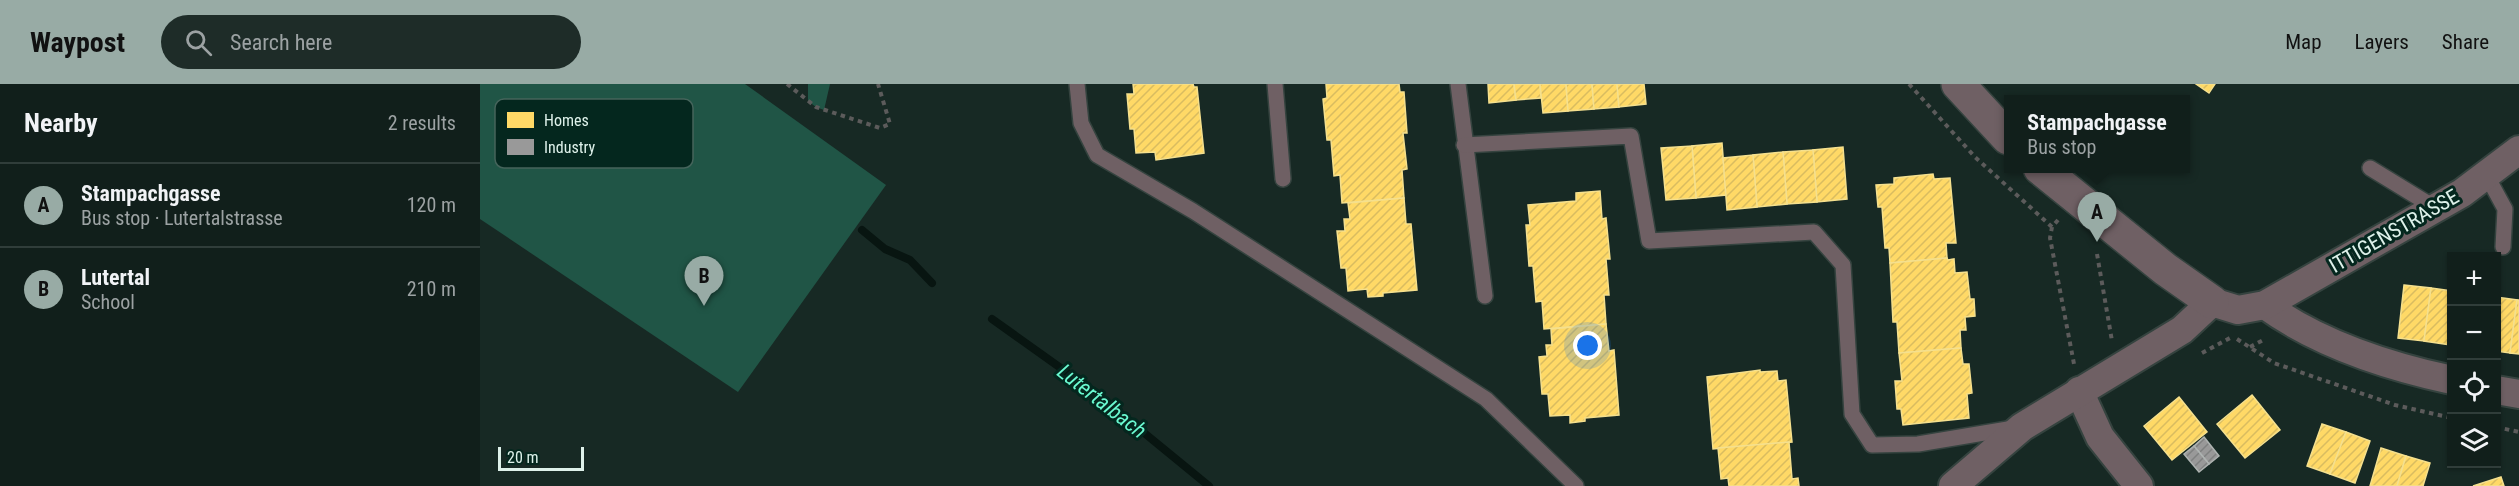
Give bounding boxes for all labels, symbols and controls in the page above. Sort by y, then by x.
search box [161,15,581,69]
text: Waypost [30,26,125,59]
icon: search [182,26,215,59]
text: Search here [230,30,332,55]
text: Map [2285,30,2322,54]
text: Layers [2355,30,2409,54]
text: Share [2442,30,2489,54]
popup [2004,95,2190,173]
legend [495,99,693,168]
text: Nearby [24,108,98,138]
text: Stampachgasse [2027,110,2167,135]
text: 2 results [388,111,456,135]
text: Homes [544,111,589,130]
text: Bus stop [2027,135,2096,159]
text: Industry [544,138,595,157]
text: Stampachgasse [81,181,220,206]
street label: ITTIGENSTRASSE [2325,184,2463,278]
pin: A [2078,192,2116,242]
text: A [38,193,49,217]
text: 120 m [407,193,456,217]
text: Bus stop · Lutertalstrasse [81,206,283,230]
map controls [2447,252,2501,468]
button: + [2447,252,2501,306]
pin: B [684,256,724,306]
text: Lutertal [81,265,150,290]
text: B [38,277,49,301]
text: 210 m [407,277,456,301]
text: School [81,290,135,314]
button: − [2447,306,2501,360]
your location [1573,331,1602,360]
water label: Lutertalbach [1053,359,1151,443]
button: locate [2447,360,2501,414]
button: layers [2447,414,2501,468]
scale bar [498,444,584,472]
text: 20 m [507,448,539,467]

